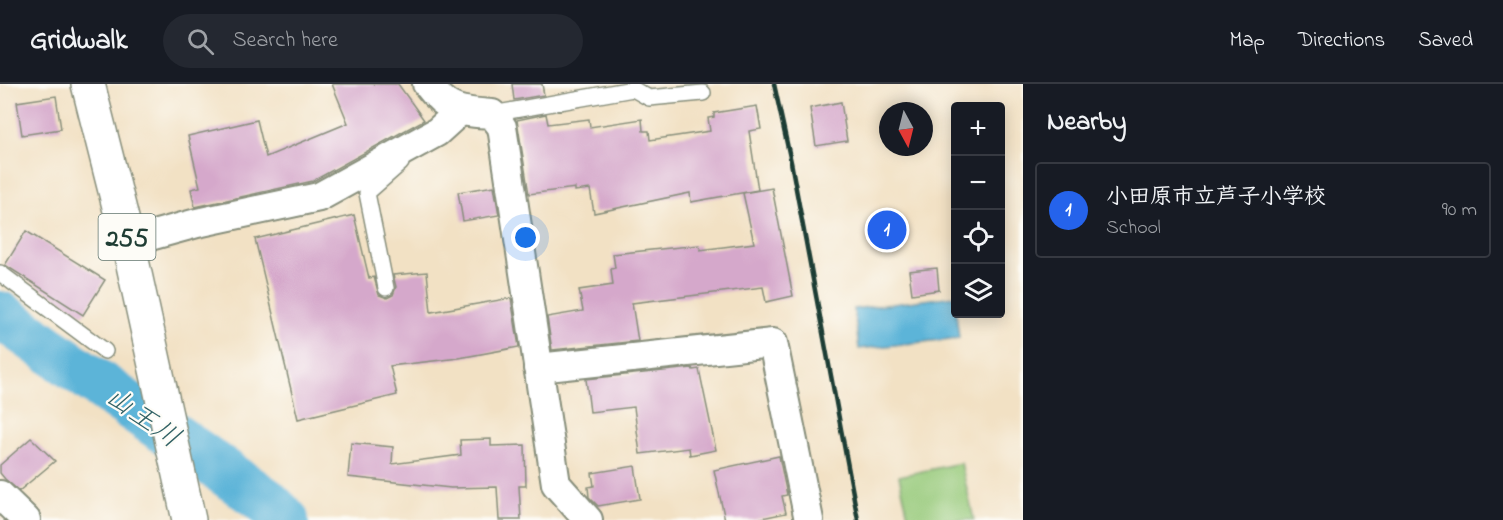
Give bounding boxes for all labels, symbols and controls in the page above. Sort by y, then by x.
search box [163,14,583,68]
text: Gridwalk [30,21,127,62]
icon: search [184,25,217,58]
text: Search here [232,25,338,57]
text: Map [1229,26,1265,56]
text: Directions [1298,26,1385,56]
text: Saved [1418,26,1473,56]
north arrow [879,102,933,156]
map controls [951,102,1005,318]
button: + [951,102,1005,156]
text: Nearby [1047,104,1126,142]
button: − [951,156,1005,210]
text: 小田原市立芦子小学校 [1106,182,1326,214]
text: 1 [1065,196,1072,225]
text: 90 m [1442,196,1477,225]
pin: 1 [868,208,906,252]
button: locate [951,210,1005,264]
road number: 255 [98,214,156,260]
text: School [1106,214,1161,243]
your location [511,223,540,252]
button: layers [951,264,1005,318]
water label: 山王川 [96,378,188,460]

